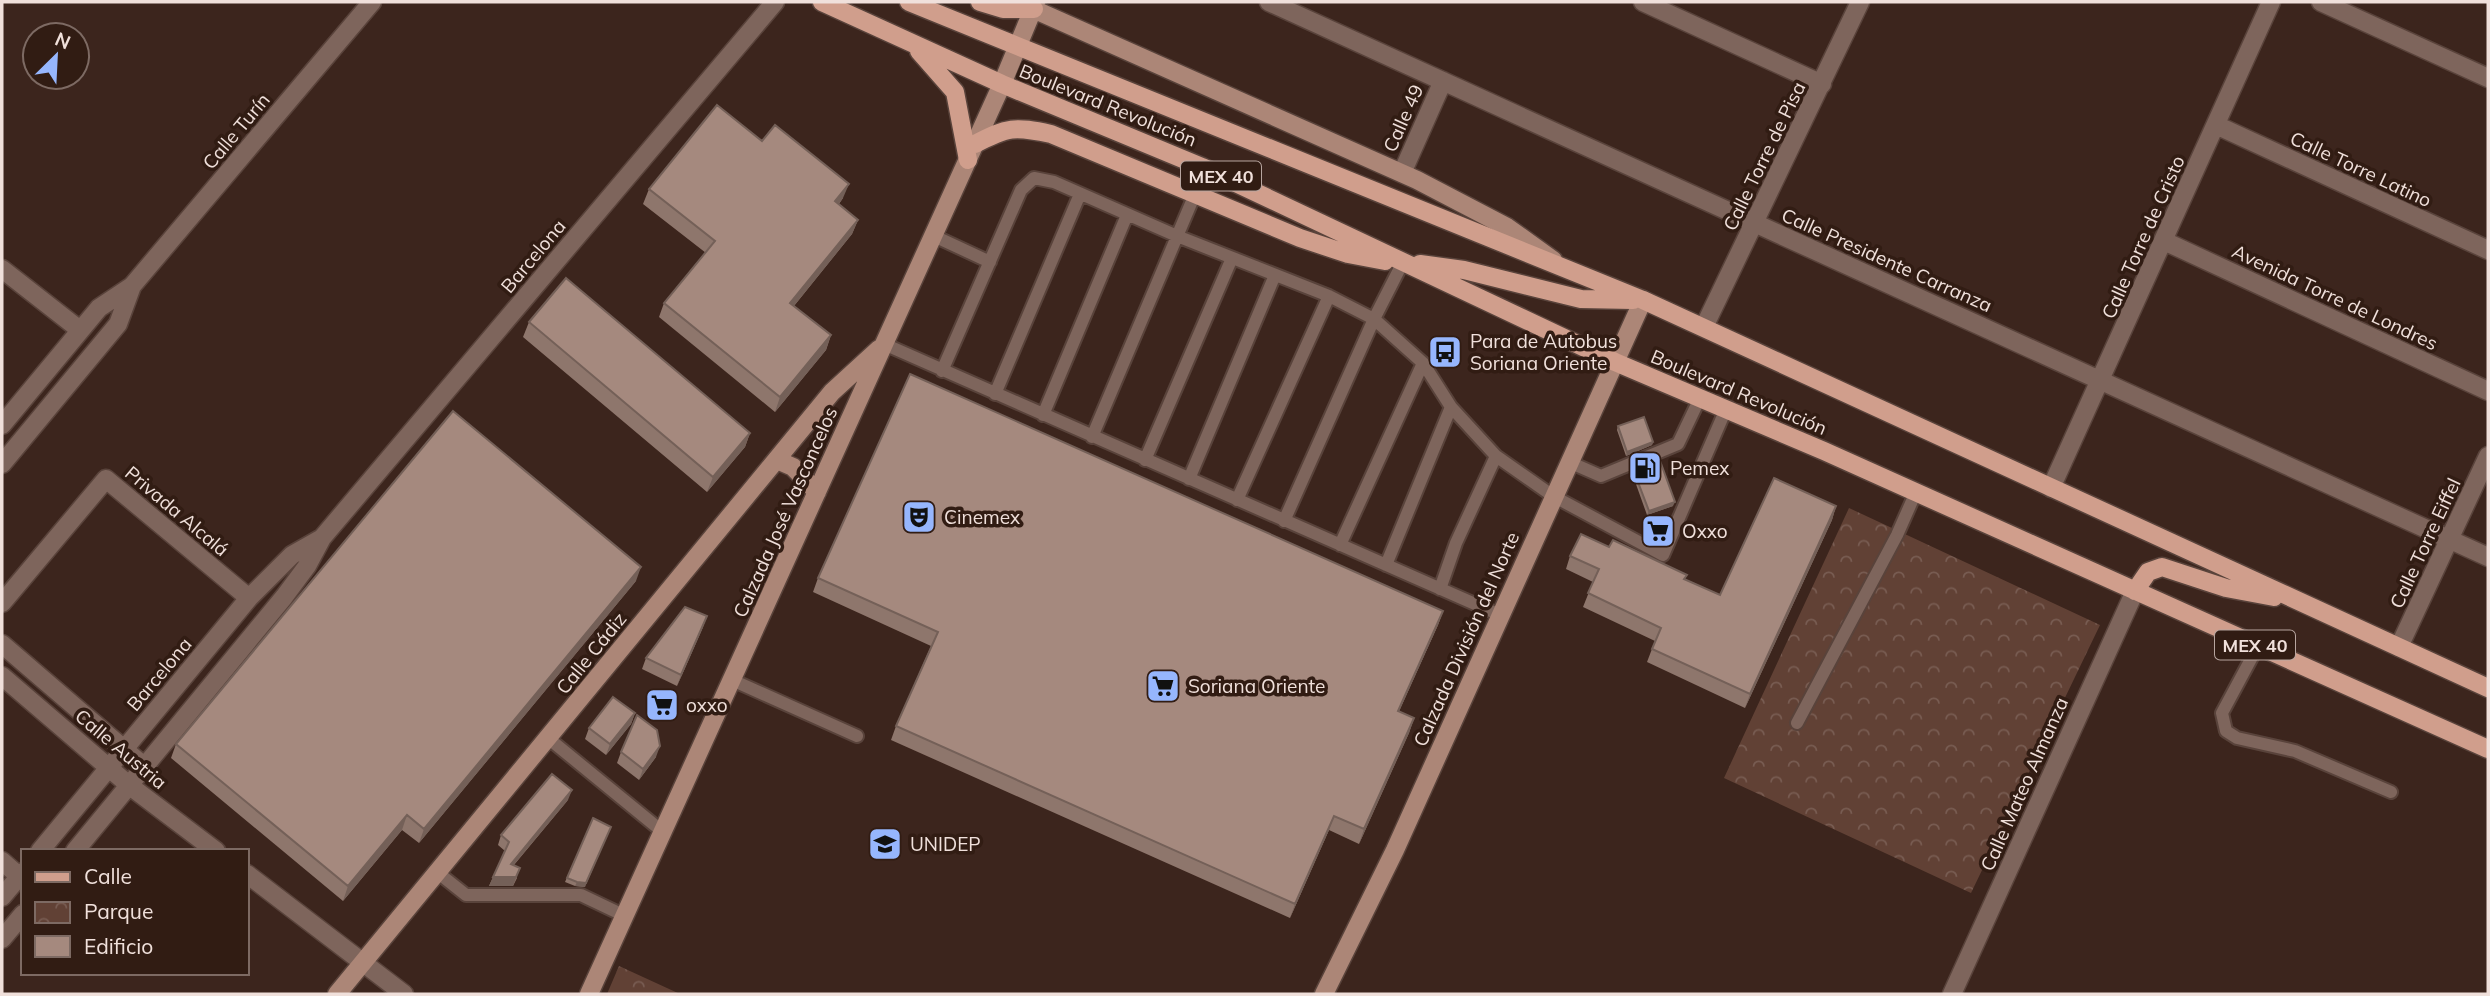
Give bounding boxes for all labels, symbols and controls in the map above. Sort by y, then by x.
north arrow [21,21,91,91]
text: N [51,27,74,54]
street label: Boulevard Revolución [1016,58,1200,152]
street label: Calle Torre de Pisa [1718,78,1810,234]
street label: Calle 49 [1378,81,1428,155]
street label: Calle Turín [197,88,275,174]
street label: Calle Torre Latino [2287,126,2435,212]
street label: Calle Torre de Cristo [2096,152,2190,322]
road number: MEX 40 [1181,162,1261,190]
street label: Calle Presidente Carranza [1778,203,1996,317]
street label: Barcelona [495,214,571,298]
street label: Avenida Torre de Londres [2228,239,2442,355]
place label: Para de Autobus Soriana Oriente [1470,329,1617,375]
bus stop icon: Para de Autobus Soriana Oriente [1426,333,1464,371]
street label: Boulevard Revolución [1647,344,1831,440]
street label: Calzada José Vasconcelos [728,403,842,621]
fuel station icon: Pemex [1626,449,1664,487]
place label: Pemex [1670,456,1729,480]
street label: Privada Alcalá [120,461,234,561]
street label: Calle Torre Eiffel [2384,474,2466,612]
theatre icon: Cinemex [900,498,938,536]
place label: Cinemex [944,505,1020,529]
supermarket icon: Oxxo [1639,512,1677,550]
place label: Oxxo [1682,519,1728,543]
street label: Calzada División del Norte [1408,528,1524,750]
street label: Calle Cádiz [551,607,631,699]
road number: MEX 40 [2215,630,2295,660]
street label: Barcelona [121,632,197,716]
supermarket icon: Soriana Oriente [1144,667,1182,705]
place label: Soriana Oriente [1188,674,1325,698]
supermarket icon: oxxo [643,686,681,724]
place label: oxxo [686,693,728,717]
street label: Calle Mateo Almanza [1975,693,2073,875]
street label: Calle Austria [70,704,172,794]
school or university icon: UNIDEP [866,825,904,863]
place label: UNIDEP [910,832,981,856]
legend [21,849,248,975]
text: Calle [84,863,132,889]
text: Parque [84,898,153,924]
text: Edificio [84,933,153,959]

